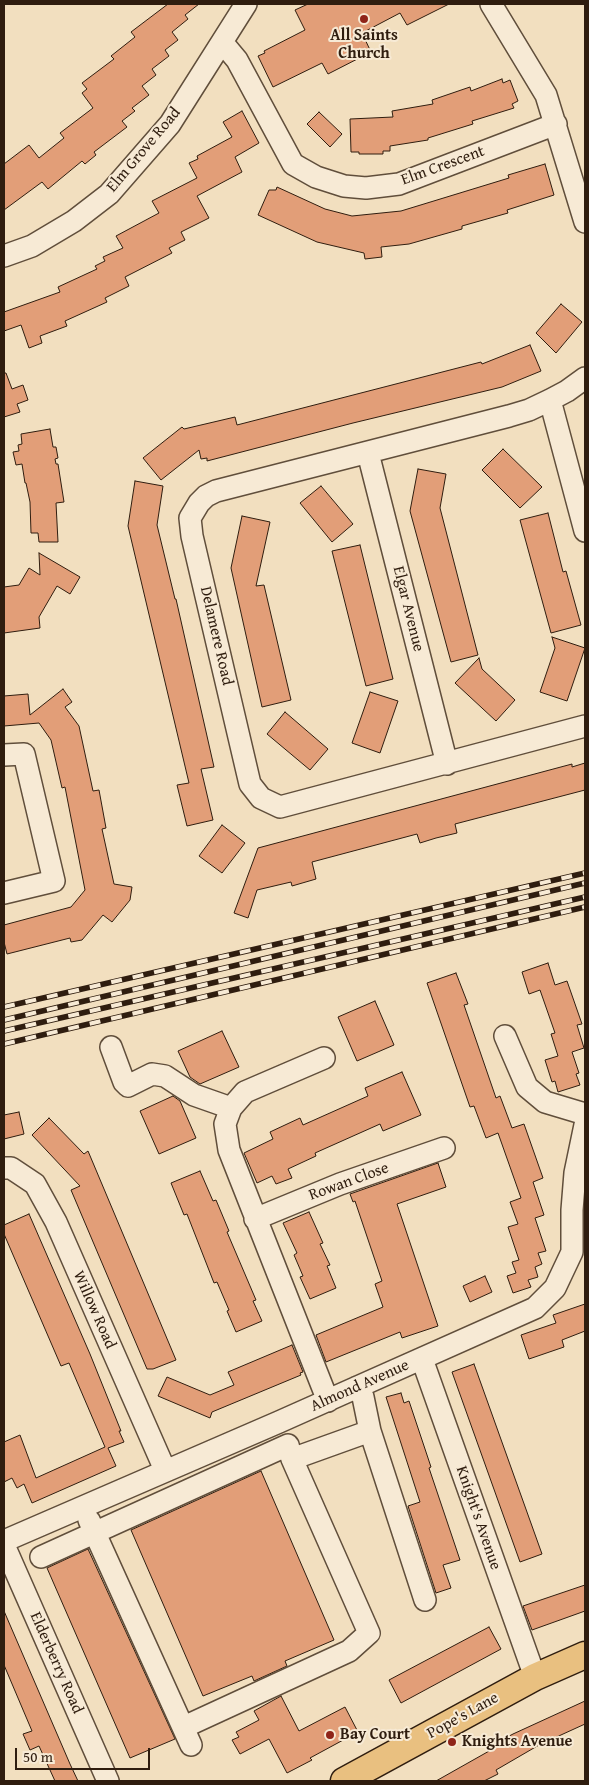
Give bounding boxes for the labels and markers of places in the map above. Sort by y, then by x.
marker: All Saints Church [358,13,370,25]
place label: All Saints Church [330,26,398,64]
place label: Bay Court [340,1725,410,1745]
marker: Bay Court [324,1729,336,1741]
place label: Knights Avenue [462,1732,572,1752]
marker: Knights Avenue [446,1736,458,1748]

